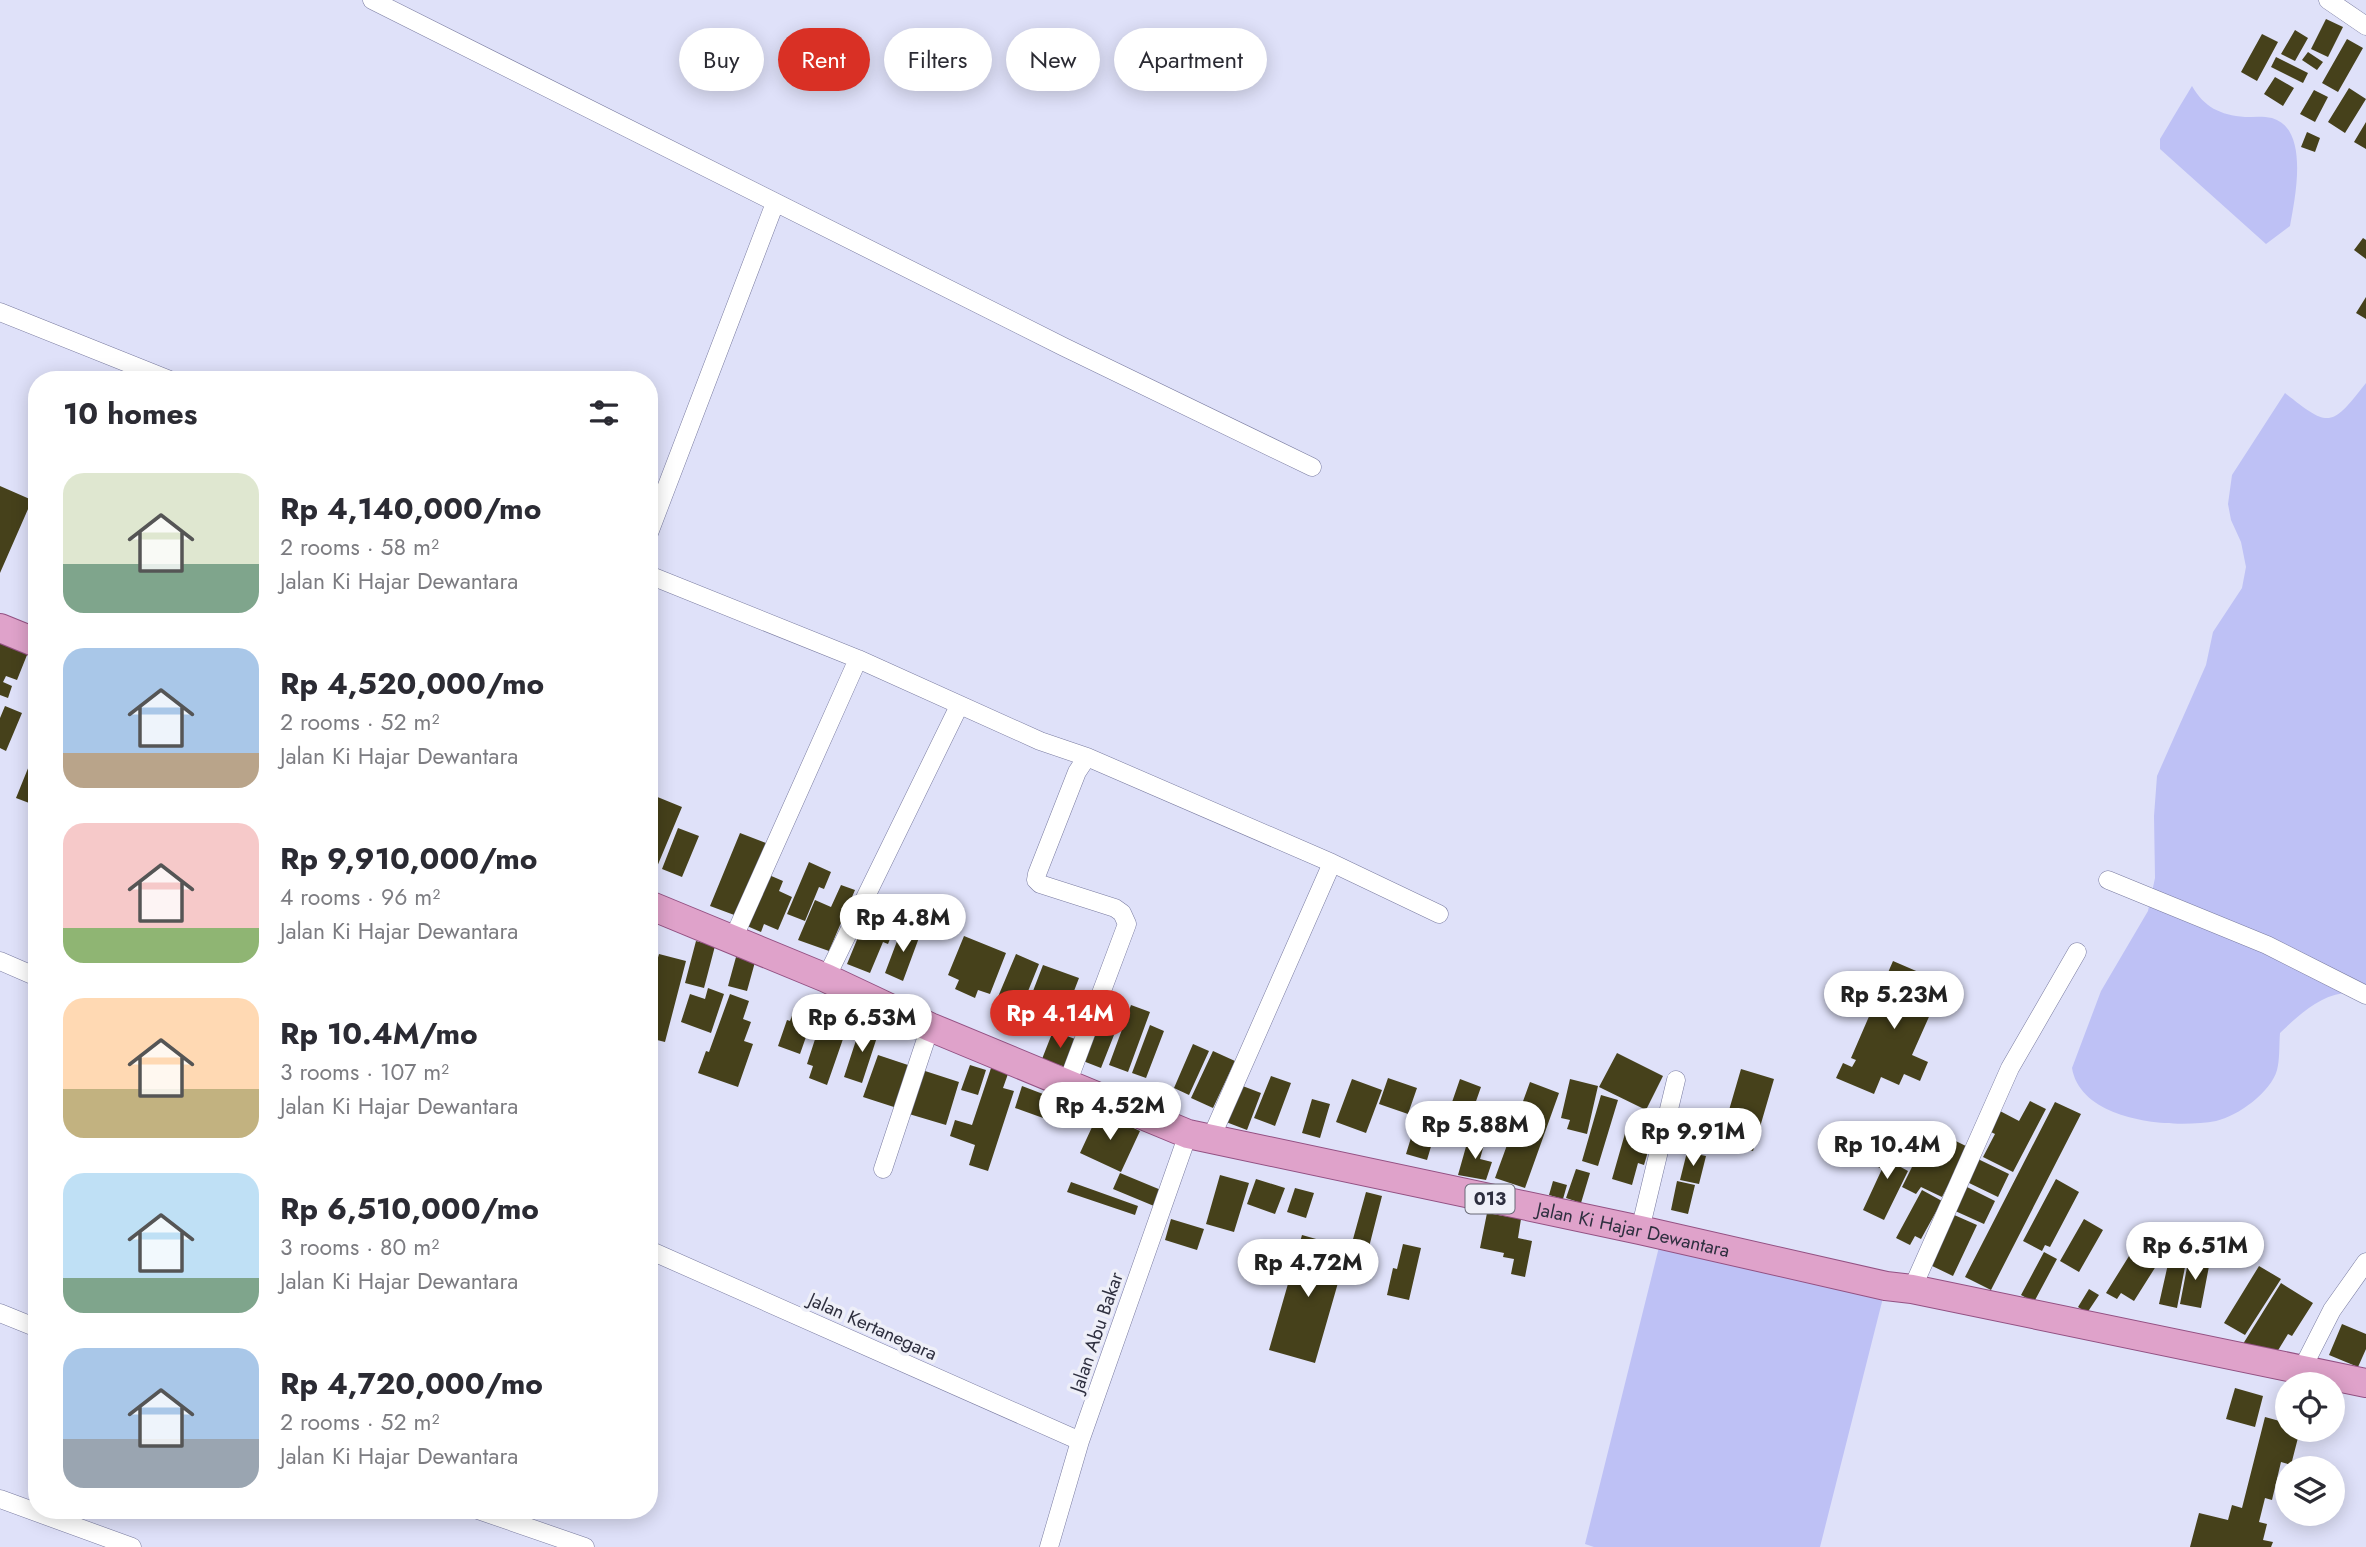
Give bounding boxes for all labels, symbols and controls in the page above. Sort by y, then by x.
chip: Buy [679,28,764,91]
chip: Rent [778,28,870,91]
chip: Filters [884,28,992,91]
chip: New [1006,28,1100,91]
chip: Apartment [1114,28,1267,91]
text: 10 homes [63,392,197,435]
icon: filters [585,394,623,432]
text: Rp 4,140,000/mo [280,487,541,530]
icon: home [119,501,203,585]
text: 2 rooms · 58 m² [280,530,439,564]
text: Jalan Ki Hajar Dewantara [280,564,518,598]
text: Rp 4,520,000/mo [280,662,544,705]
icon: home [119,676,203,760]
text: 2 rooms · 52 m² [280,705,439,739]
text: Jalan Ki Hajar Dewantara [280,739,518,773]
text: Rp 9,910,000/mo [280,837,538,880]
icon: home [119,851,203,935]
text: 4 rooms · 96 m² [280,880,440,914]
pin: Rp 4.8M [838,894,968,954]
text: Rp 4.8M [856,900,950,934]
text: Jalan Ki Hajar Dewantara [280,914,518,948]
pin: Rp 5.23M [1822,972,1966,1031]
text: Rp 5.23M [1840,977,1948,1011]
pin: Rp 4.14M [988,990,1132,1050]
pin: Rp 6.53M [790,995,934,1054]
text: Rp 4.14M [1006,996,1114,1030]
text: Rp 6.53M [808,1000,916,1034]
text: Rp 10.4M/mo [280,1012,478,1055]
icon: home [119,1026,203,1110]
text: 3 rooms · 107 m² [280,1055,449,1089]
pin: Rp 4.52M [1038,1082,1182,1142]
text: Rp 4.52M [1055,1088,1165,1122]
text: Jalan Ki Hajar Dewantara [280,1089,518,1123]
pin: Rp 5.88M [1403,1102,1547,1161]
text: Rp 5.88M [1421,1107,1529,1141]
pin: Rp 9.91M [1621,1108,1765,1168]
text: Rp 9.91M [1641,1114,1745,1148]
pin: Rp 10.4M [1815,1122,1959,1181]
text: Rp 10.4M [1834,1127,1940,1161]
road number: 013 [1466,1184,1514,1214]
text: Rp 6,510,000/mo [280,1187,539,1230]
street label: Jalan Ki Hajar Dewantara [1531,1195,1732,1264]
icon: home [119,1201,203,1285]
pin: Rp 6.51M [2123,1222,2267,1282]
text: Rp 6.51M [2142,1228,2248,1262]
text: 3 rooms · 80 m² [280,1230,439,1264]
pin: Rp 4.72M [1236,1240,1380,1299]
text: Rp 4.72M [1254,1245,1362,1279]
text: Jalan Ki Hajar Dewantara [280,1264,518,1298]
street label: Jalan Abu Bakar [1062,1268,1130,1399]
street label: Jalan Kertanegara [801,1285,942,1367]
text: Rp 4,720,000/mo [280,1362,543,1405]
map controls [2275,1372,2345,1526]
button: locate [2275,1372,2345,1442]
icon: home [119,1376,203,1460]
text: 2 rooms · 52 m² [280,1405,439,1439]
text: Jalan Ki Hajar Dewantara [280,1439,518,1473]
button: layers [2275,1456,2345,1526]

